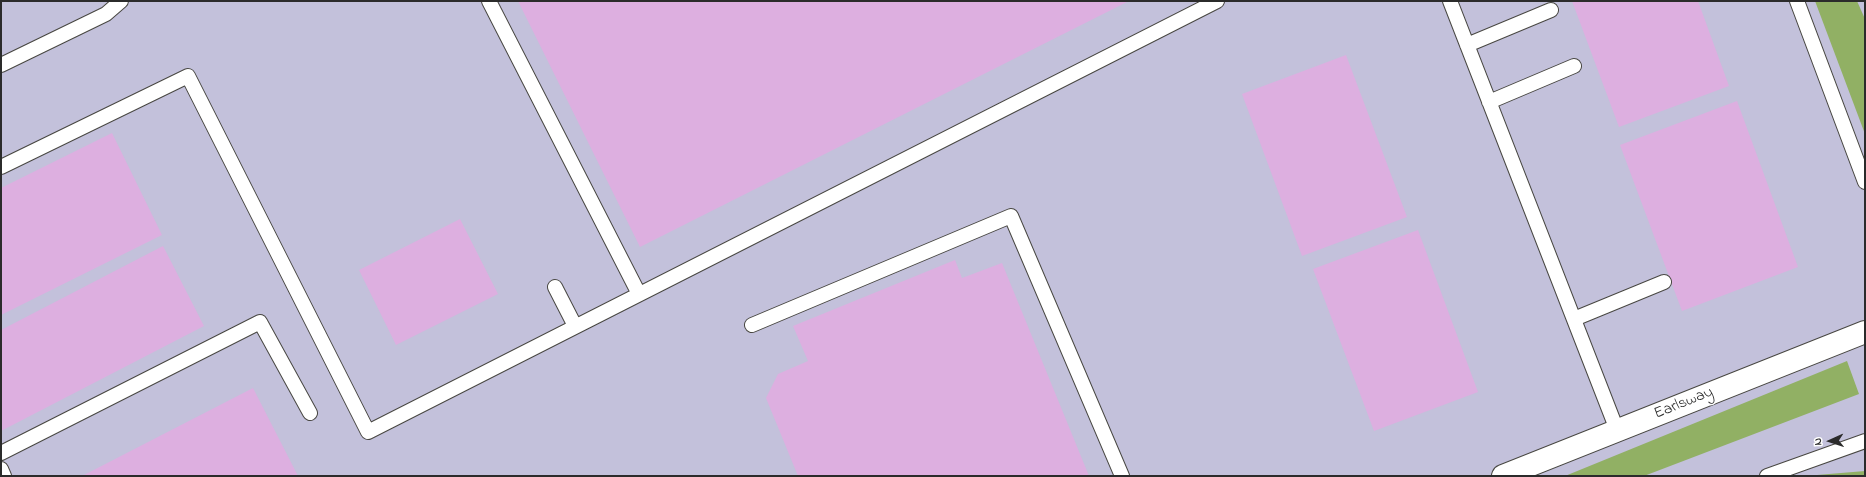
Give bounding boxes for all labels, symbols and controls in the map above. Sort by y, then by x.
street label: Earlsway [1652,383,1716,425]
north arrow [1810,421,1850,461]
text: N [1810,437,1826,446]

